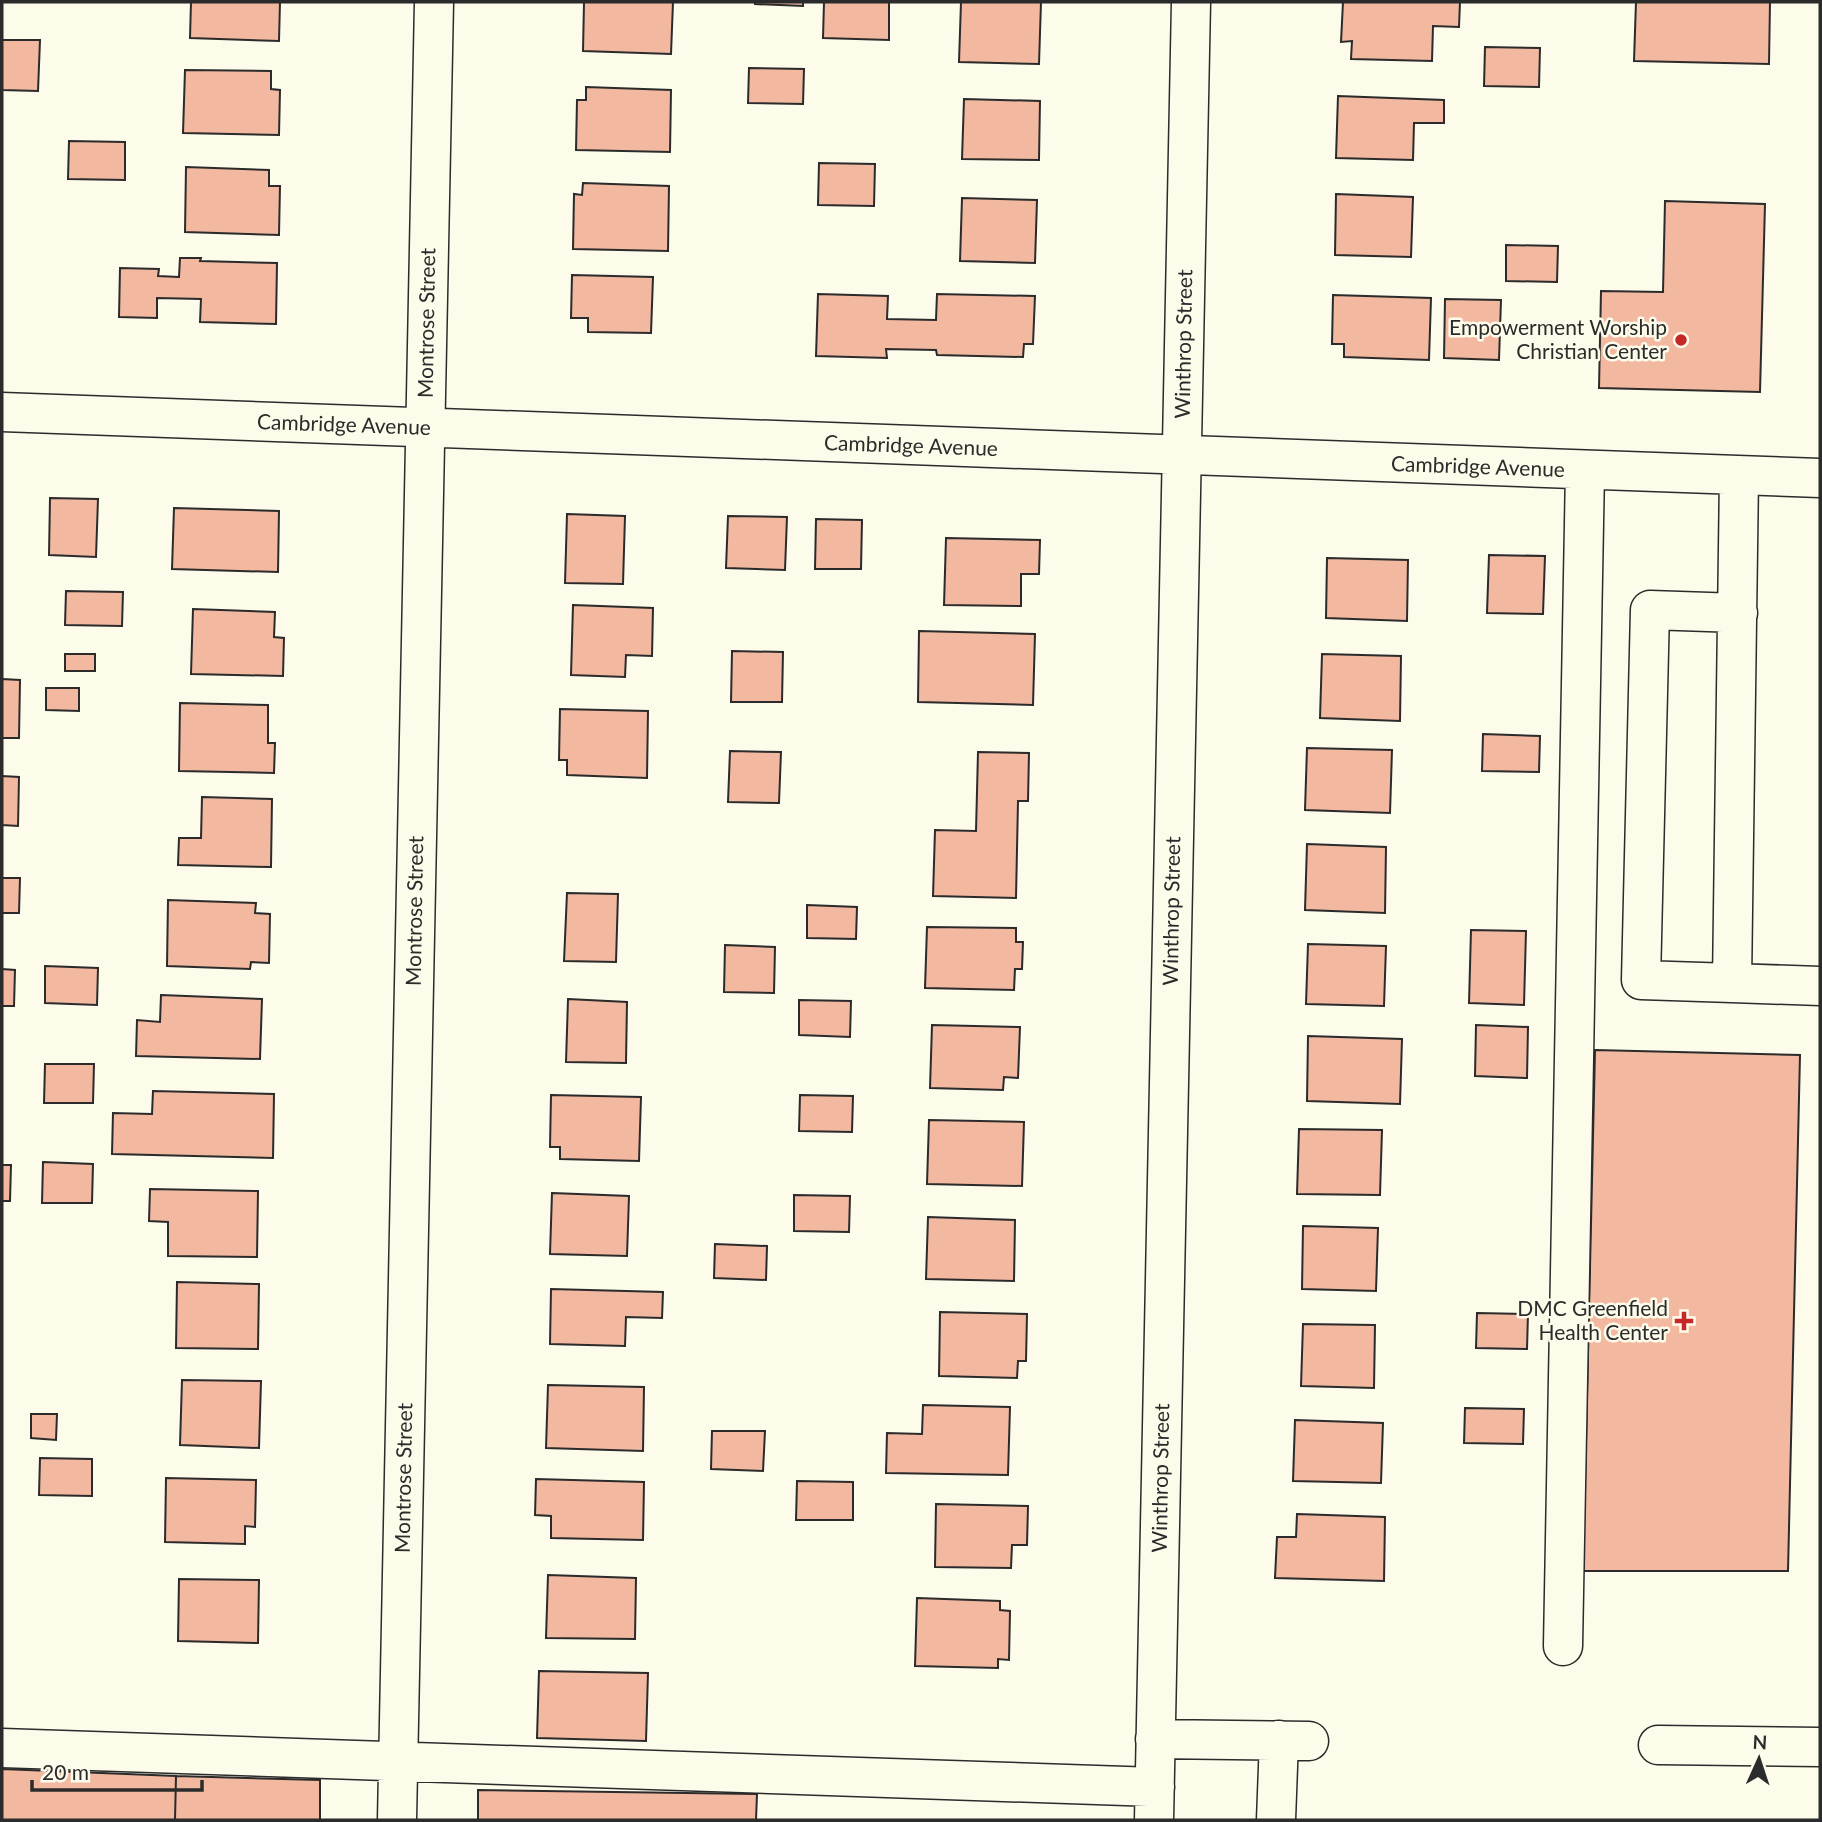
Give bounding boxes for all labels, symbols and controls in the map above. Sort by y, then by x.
street label: Montrose Street [412,247,439,398]
street label: Winthrop Street [1169,269,1196,419]
place label: Empowerment Worship Christian Center [1449,314,1667,363]
marker: Empowerment Worship Christian Center [1673,332,1689,348]
street label: Cambridge Avenue [257,408,431,439]
street label: Cambridge Avenue [824,429,998,460]
street label: Cambridge Avenue [1391,450,1565,481]
street label: Montrose Street [400,835,427,986]
street label: Winthrop Street [1157,836,1184,986]
place label: DMC Greenfield Health Center [1517,1295,1668,1344]
marker: DMC Greenfield Health Center [1674,1311,1694,1331]
street label: Montrose Street [389,1402,416,1553]
street label: Winthrop Street [1146,1403,1173,1553]
north arrow [1724,1724,1794,1794]
text: N [1752,1730,1768,1753]
scale bar [32,1748,201,1792]
text: 20 m [42,1759,89,1784]

